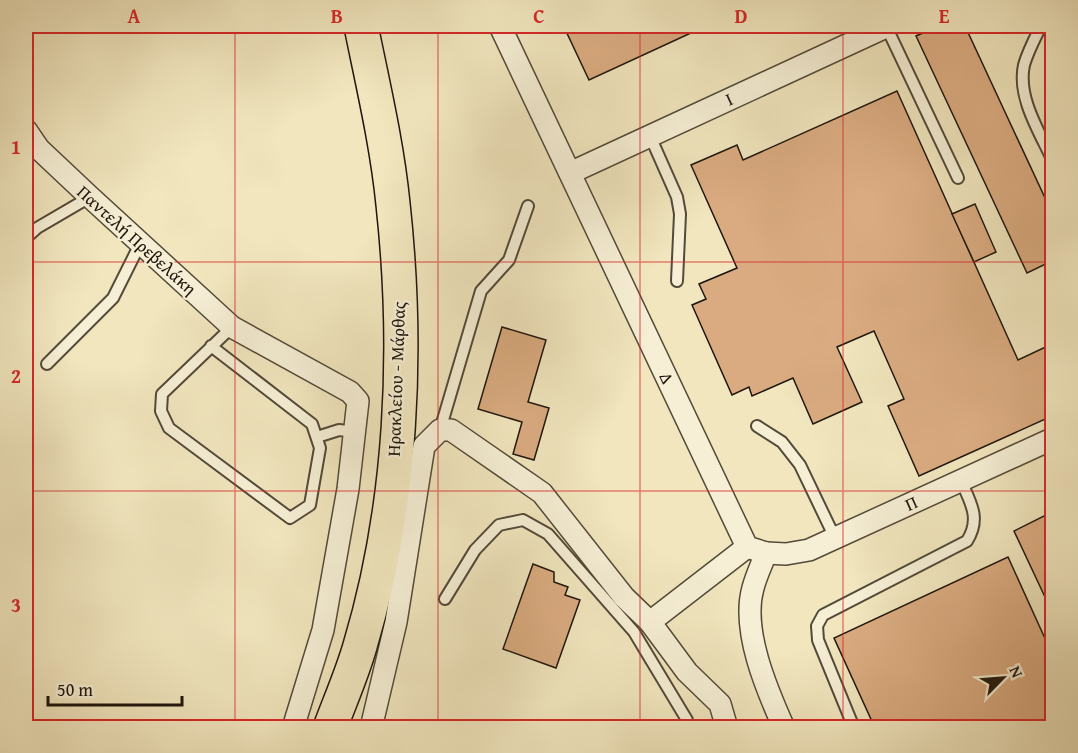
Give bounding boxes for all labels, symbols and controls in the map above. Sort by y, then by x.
text: A [128,1,141,30]
text: B [331,1,343,30]
text: C [533,1,545,30]
text: D [734,1,748,30]
text: E [939,1,950,30]
street label: Ι [721,86,737,112]
text: 1 [11,132,21,161]
street label: Παντελή Πρεβελάκη [71,179,203,301]
street label: Ηρακλείου - Μάρθας [380,301,412,457]
text: 2 [11,361,21,390]
street label: Δ [653,368,681,388]
street label: Π [900,488,922,518]
text: 3 [11,590,21,619]
north arrow [973,648,1033,708]
text: N [1003,662,1030,682]
scale bar [48,669,182,707]
text: 50 m [57,676,93,703]

